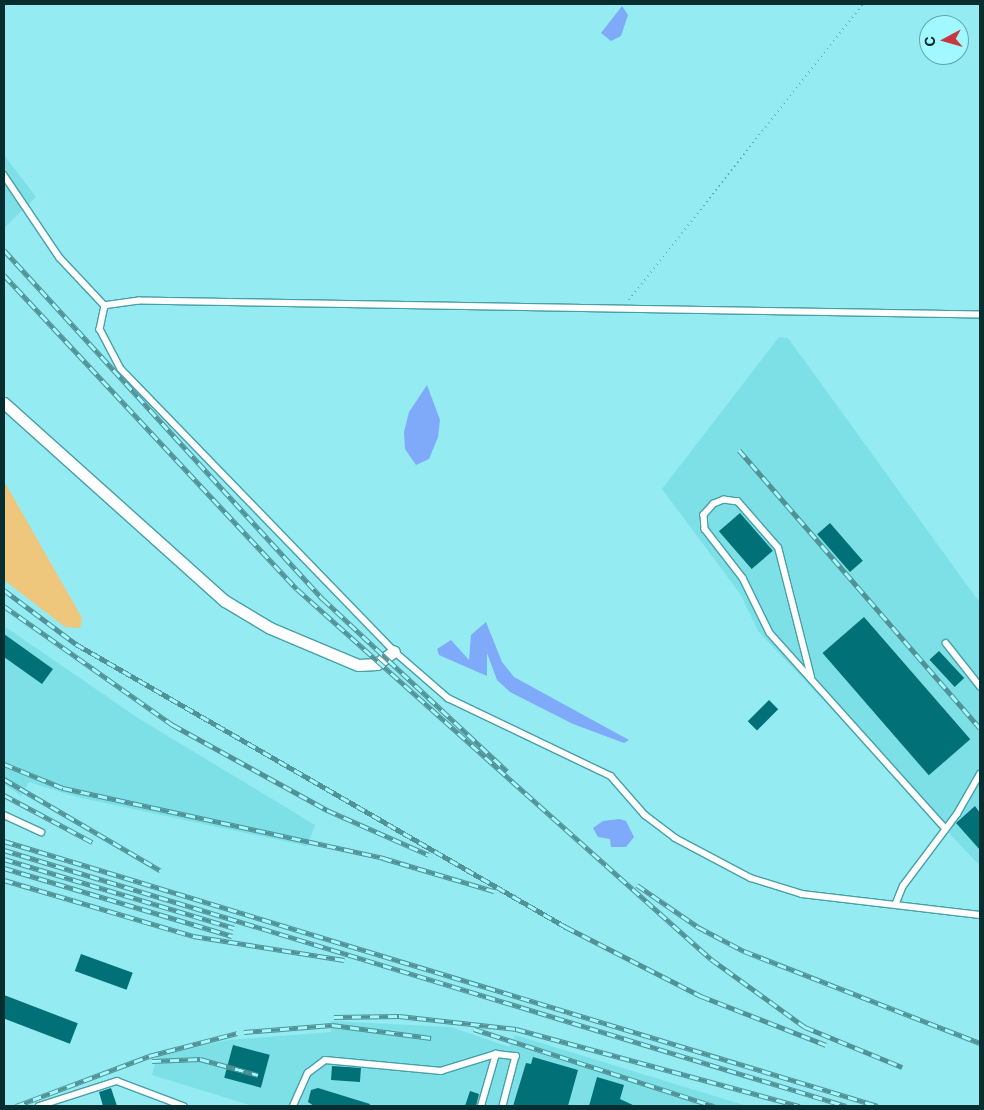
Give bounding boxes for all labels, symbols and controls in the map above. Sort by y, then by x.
north arrow [919,15,969,65]
text: С [921,35,939,48]

